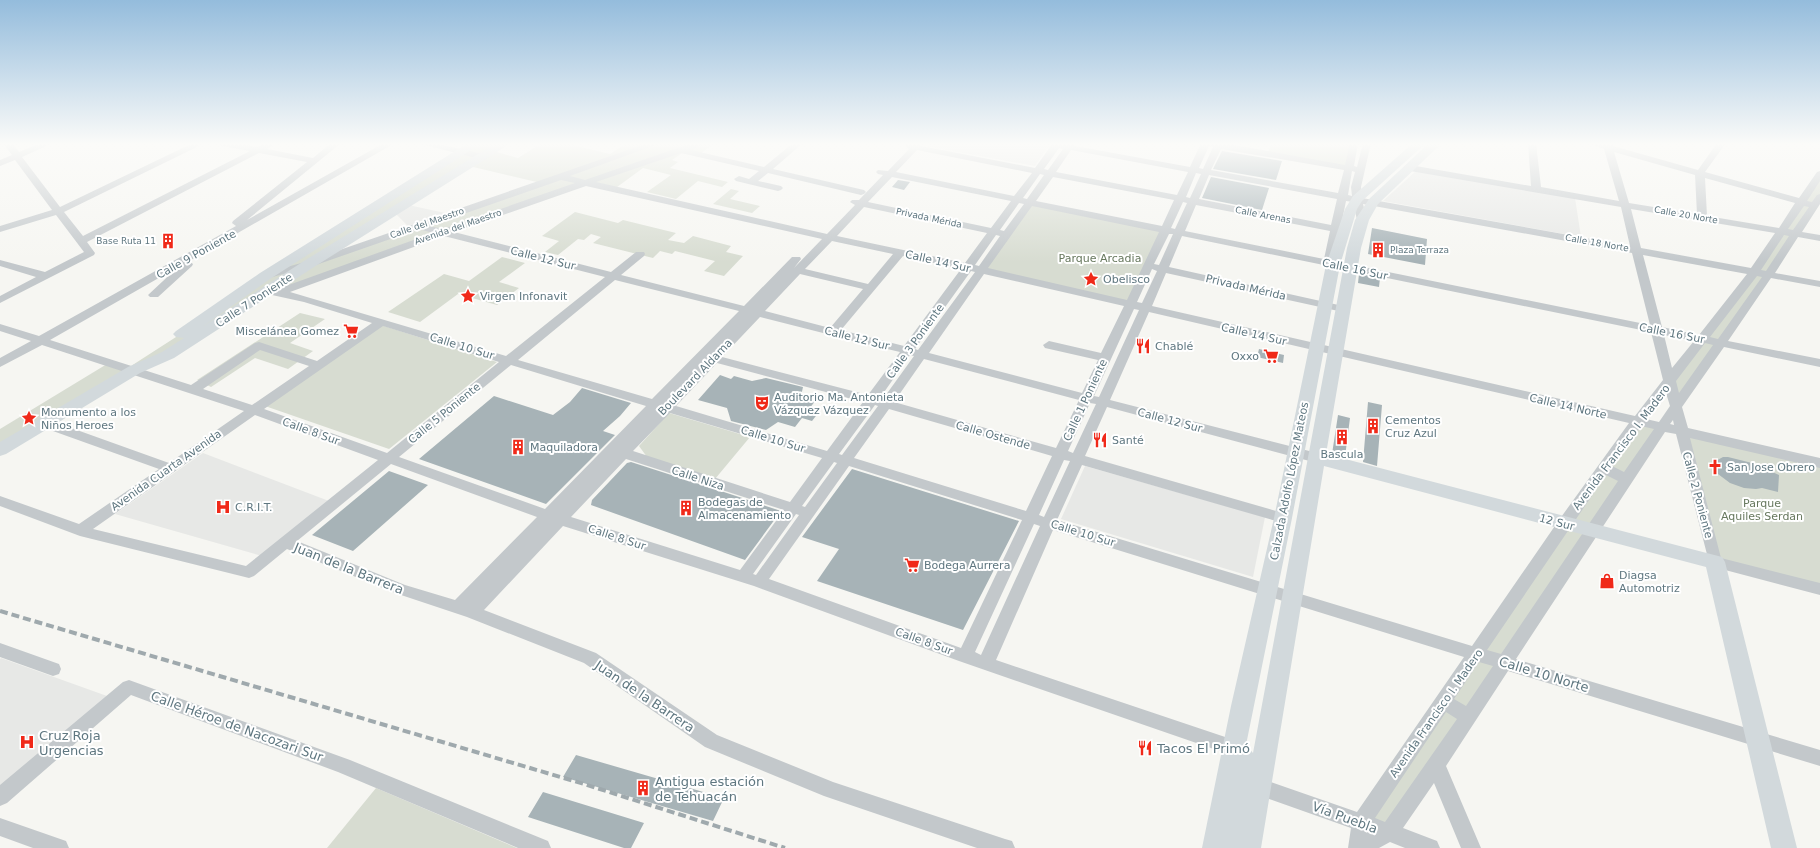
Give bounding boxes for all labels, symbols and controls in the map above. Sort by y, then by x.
street label: Calle 20 Norte [1653,204,1719,226]
street label: Calle del Maestro [389,205,466,240]
street label: Calle Arenas [1234,205,1292,225]
street label: Privada Mérida [895,206,963,230]
street label: Avenida del Maestro [413,207,503,247]
street label: Calle 9 Poniente [154,227,239,282]
building icon: Base Ruta 11 [159,232,177,250]
street label: Calle 18 Norte [1564,232,1630,254]
place label: Base Ruta 11 [96,236,156,246]
building icon: Plaza Terraza [1369,241,1387,259]
street label: Calle 12 Sur [509,244,577,273]
place label: Plaza Terraza [1390,245,1449,255]
street label: Calle 14 Sur [904,248,972,275]
park label: Parque Arcadia [1059,252,1141,265]
street label: Calle 16 Sur [1321,256,1389,283]
place icon: Obelisco [1082,270,1100,288]
street label: Calle 7 Poniente [213,271,295,330]
street label: Privada Mérida [1204,272,1287,303]
place label: Obelisco [1103,273,1150,286]
place icon: Virgen Infonavit [459,287,477,305]
place label: Virgen Infonavit [480,290,568,303]
street label: Calle 3 Poniente [884,301,947,381]
street label: Calle 14 Sur [1220,321,1288,348]
street label: Calle 16 Sur [1638,321,1706,346]
supermarket icon: Miscelánea Gomez [342,322,360,340]
street label: Calle 12 Sur [823,324,891,353]
place label: Miscelánea Gomez [236,325,339,338]
street label: Calle 10 Sur [428,330,496,363]
street label: Boulevard Aldama [656,337,735,418]
restaurant icon: Chablé [1134,337,1152,355]
place label: Chablé [1155,340,1193,353]
supermarket icon: Oxxo [1262,347,1280,365]
place label: Oxxo [1231,350,1259,363]
street label: Calle 1 Poniente [1061,357,1110,443]
street label: Calle 5 Poniente [406,380,483,446]
street label: Avenida Francisco I. Madero [1570,382,1673,513]
place label: Auditorio Ma. Antonieta Vázquez Vázquez [774,391,904,417]
street label: Calle 14 Norte [1528,391,1608,422]
theatre icon: Auditorio Ma. Antonieta Vázquez Vázquez [753,394,771,412]
street label: Calzada Adolfo López Mateos [1268,401,1311,561]
place label: Monumento a los Niños Heroes [41,406,136,432]
street label: Calle 12 Sur [1136,406,1204,436]
place icon: Monumento a los Niños Heroes [20,409,38,427]
place label: Cementos Cruz Azul [1385,414,1441,440]
street label: Calle 8 Sur [281,415,342,448]
building icon: Cementos Cruz Azul [1364,417,1382,435]
street label: Calle Ostende [954,419,1032,452]
street label: Calle 10 Sur [739,423,807,456]
street label: Avenida Cuarta Avenida [109,427,224,514]
building icon: Bascula [1333,428,1351,446]
restaurant icon: Santé [1091,431,1109,449]
place label: Santé [1112,434,1144,447]
building icon: Maquiladora [509,438,527,456]
place label: Maquiladora [530,441,598,454]
place label: Bascula [1321,448,1363,461]
street label: Calle 2 Poniente [1680,450,1715,540]
church icon: San Jose Obrero [1706,458,1724,476]
place label: San Jose Obrero [1727,461,1815,474]
street label: Calle Niza [670,464,726,493]
place label: Bodegas de Almacenamiento [698,496,791,522]
park label: Parque Aquiles Serdan [1721,497,1803,523]
hospital icon: C.R.I.T. [214,498,232,516]
building icon: Bodegas de Almacenamiento [677,499,695,517]
place label: C.R.I.T. [235,501,273,514]
street label: 12 Sur [1538,512,1576,534]
street label: Calle 10 Sur [1049,517,1117,550]
street label: Calle 8 Sur [586,522,648,553]
street label: Juan de la Barrera [291,539,406,597]
supermarket icon: Bodega Aurrera [903,556,921,574]
place label: Bodega Aurrera [924,559,1010,572]
place label: Diagsa Automotriz [1619,569,1680,595]
shop icon: Diagsa Automotriz [1598,572,1616,590]
street label: Calle 8 Sur [894,625,955,658]
street label: Avenida Francisco I. Madero [1387,646,1486,780]
street label: Calle 10 Norte [1497,654,1591,695]
street label: Juan de la Barrera [591,657,697,735]
street label: Calle Héroe de Nacozari Sur [149,688,326,765]
place label: Cruz Roja Urgencias [39,728,104,758]
hospital icon: Cruz Roja Urgencias [18,733,36,751]
restaurant icon: Tacos El Primó [1136,739,1154,757]
place label: Tacos El Primó [1156,741,1250,756]
place label: Antigua estación de Tehuacán [655,774,764,804]
building icon: Antigua estación de Tehuacán [634,779,652,797]
street label: Vía Puebla [1310,799,1379,836]

